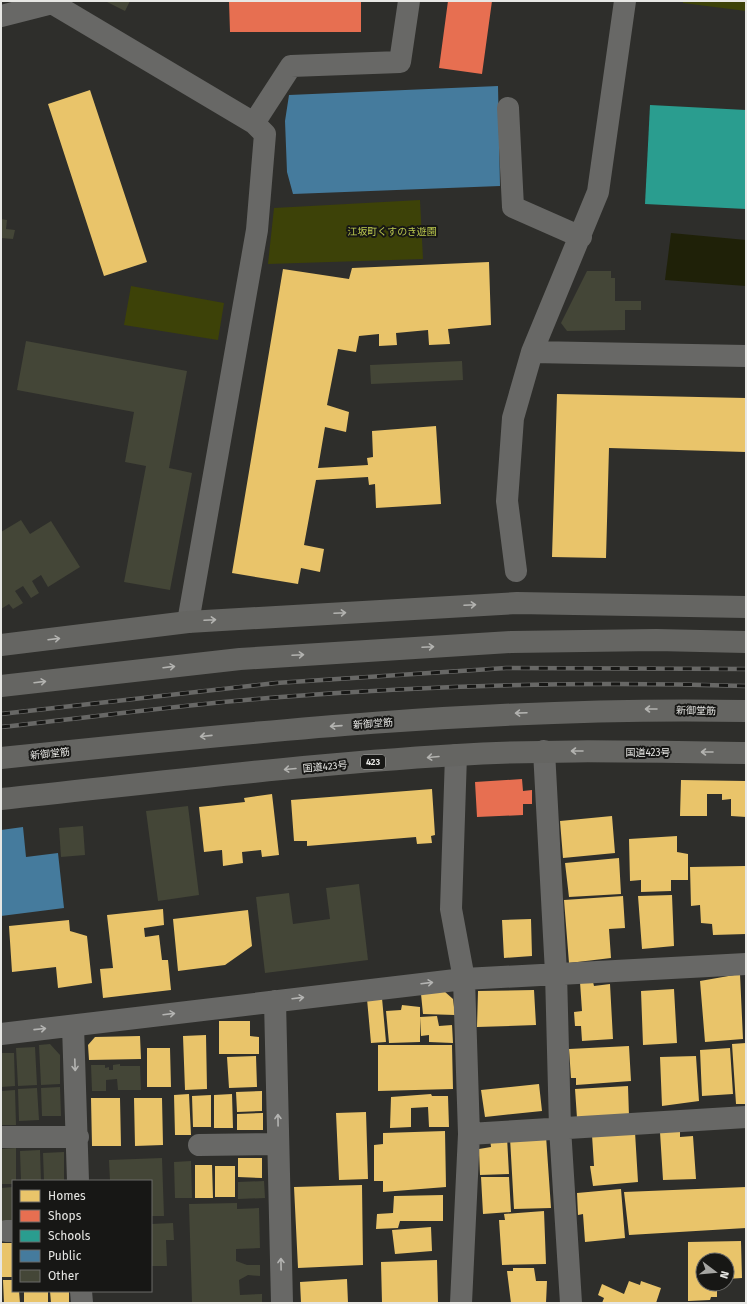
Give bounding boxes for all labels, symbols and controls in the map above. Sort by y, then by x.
park label: 江坂町くすのき遊園 [347,226,437,238]
one-way arrow [463,602,476,609]
one-way arrow [333,609,346,616]
one-way arrow [203,617,216,624]
one-way arrow [47,635,60,642]
one-way arrow [421,644,434,651]
one-way arrow [291,651,304,659]
one-way arrow [162,663,175,671]
one-way arrow [33,678,46,685]
street label: 新御堂筋 [676,705,716,717]
one-way arrow [645,706,658,713]
one-way arrow [515,709,528,717]
street label: 新御堂筋 [353,717,393,731]
one-way arrow [330,722,343,729]
one-way arrow [200,733,213,740]
street label: 新御堂筋 [30,746,71,762]
one-way arrow [571,747,584,755]
street label: 国道423号 [625,747,671,759]
one-way arrow [701,749,714,756]
one-way arrow [427,753,440,760]
road number: 423 [361,755,385,769]
street label: 国道423号 [302,759,348,775]
one-way arrow [284,766,297,773]
one-way arrow [420,979,433,987]
one-way arrow [291,994,304,1002]
one-way arrow [162,1010,175,1018]
one-way arrow [33,1026,46,1033]
one-way arrow [71,1058,78,1071]
one-way arrow [274,1114,282,1127]
legend [12,1180,152,1292]
text: Homes [48,1189,86,1203]
text: Shops [48,1209,82,1223]
text: Schools [48,1229,91,1243]
text: Public [48,1249,82,1263]
north arrow [695,1252,735,1292]
one-way arrow [277,1258,285,1271]
text: Other [48,1269,79,1283]
text: N [717,1269,731,1280]

